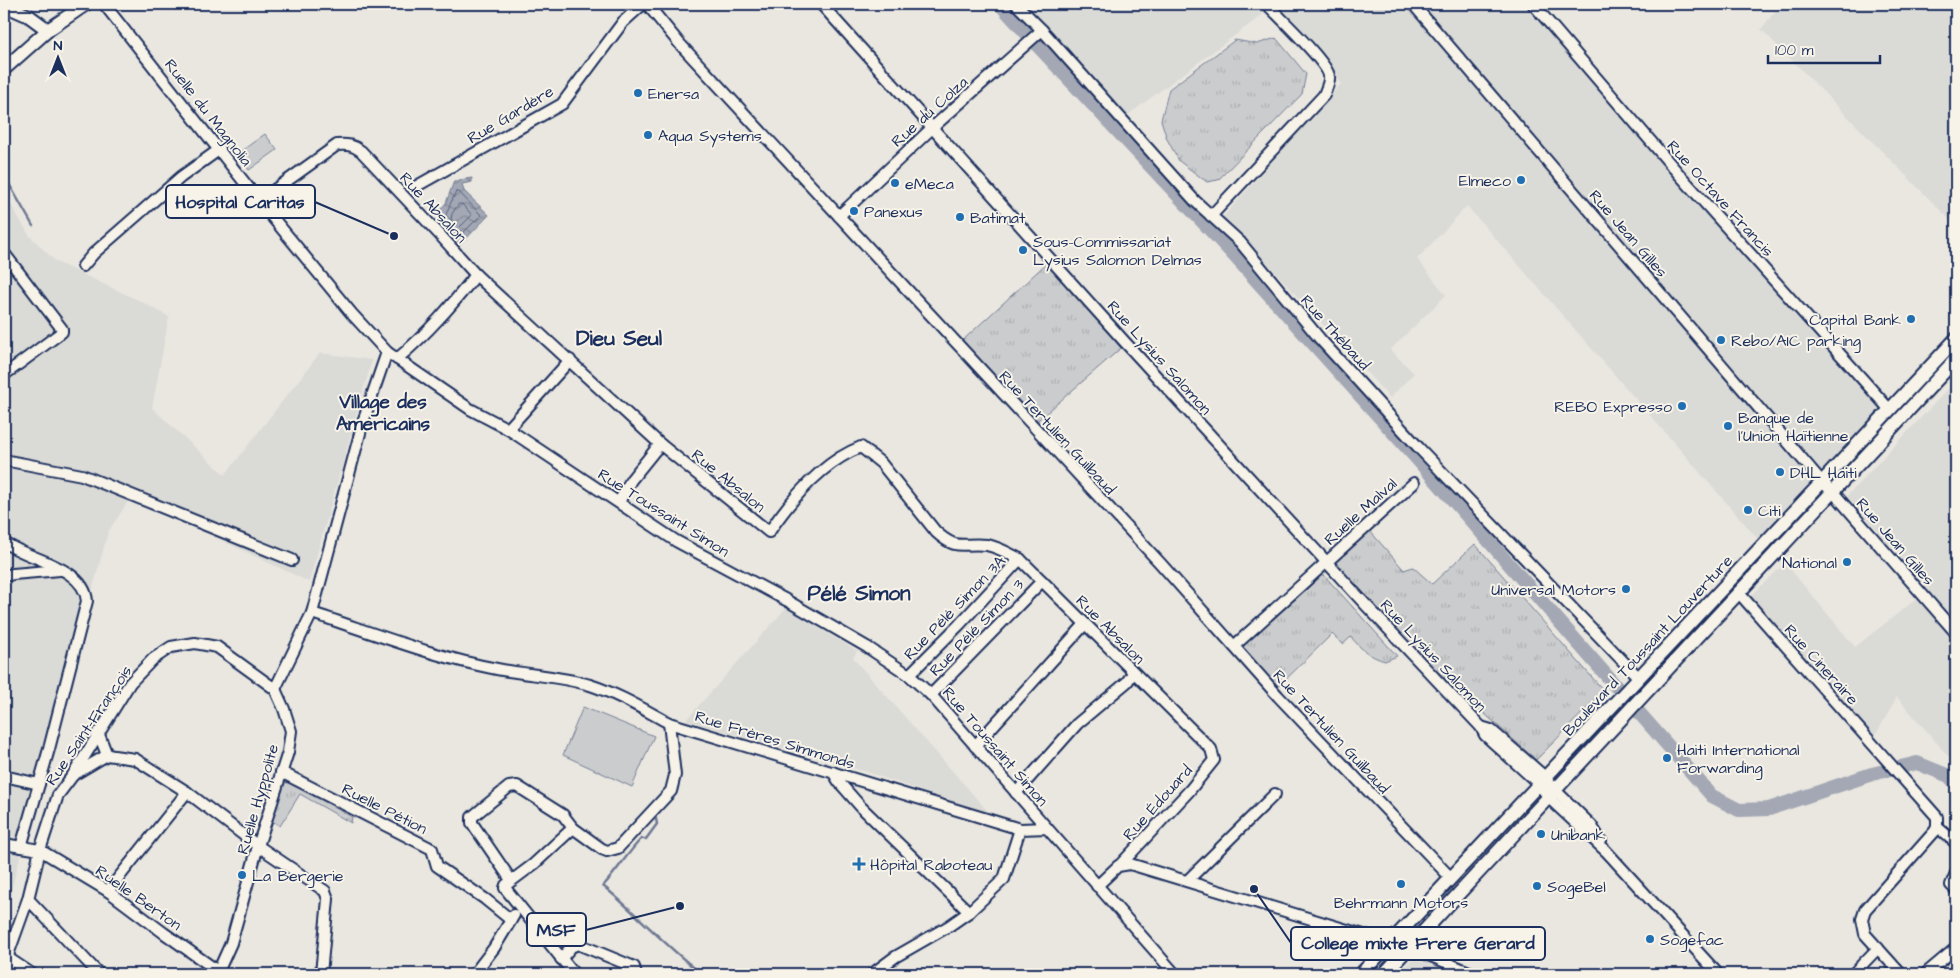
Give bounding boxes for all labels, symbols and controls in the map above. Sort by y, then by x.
north arrow [32,32,82,82]
scale bar [1768,32,1880,64]
text: N [54,36,63,56]
text: 100 m [1775,40,1814,61]
street label: Ruelle du Magnolia [159,54,257,172]
street label: Rue du Colza [887,71,973,152]
street label: Rue Gardère [463,80,558,149]
place label: Enersa [648,83,699,105]
marker: Enersa [632,87,644,99]
place label: Aqua Systems [658,125,762,148]
marker: Aqua Systems [642,129,654,141]
street label: Rue Octave Francis [1662,136,1779,262]
street label: Rue Absalon [395,167,472,248]
place label: Elmeco [1459,170,1511,192]
place label: eMeca [905,173,954,195]
marker: Elmeco [1515,174,1527,186]
marker: eMeca [889,177,901,189]
callout: Hospital Caritas [166,185,315,218]
street label: Rue Jean Gilles [1584,185,1672,282]
text: Hospital Caritas [175,190,305,215]
place label: Panexus [864,201,923,223]
marker: Panexus [848,205,860,217]
place label: Batimat [970,207,1026,229]
marker: Batimat [954,211,966,223]
place label: Sous-Commissariat Lysius Salomon Delmas [1033,231,1202,272]
marker: Sous-Commissariat Lysius Salomon Delmas [1017,244,1029,256]
street label: Rue Thébaud [1295,290,1375,375]
street label: Rue Lysius Salomon [1101,296,1217,420]
place label: Capital Bank [1809,309,1901,331]
marker: Capital Bank [1905,313,1917,325]
district label: Dieu Seul [576,324,663,353]
place label: Rebo/AIC parking [1731,330,1861,353]
marker: Rebo/AIC parking [1715,334,1727,346]
street label: Rue Tertulien Guilbaud [994,366,1121,500]
district label: Village des Americains [336,389,431,438]
place label: REBO Expresso [1554,396,1672,418]
marker: REBO Expresso [1676,400,1688,412]
place label: Banque de l’Union Haïtienne [1738,407,1849,447]
marker: Banque de l’Union Haïtienne [1722,420,1734,432]
street label: Rue Absalon [687,444,770,517]
place label: DHL Haiti [1790,462,1857,484]
street label: Rue Toussaint Simon [593,463,733,562]
marker: DHL Haiti [1774,466,1786,478]
street label: Ruelle Malval [1319,473,1402,550]
street label: Rue Jean Gilles [1851,493,1939,590]
place label: Citi [1758,500,1781,522]
marker: Citi [1742,504,1754,516]
street label: Boulevard Toussaint Louverture [1558,550,1738,741]
street label: Rue Pélé Simon 3A [899,551,1009,663]
place label: National [1782,552,1837,574]
marker: National [1841,556,1853,568]
street label: Rue Pélé Simon 3 [925,574,1027,680]
district label: Pélé Simon [807,579,911,608]
place label: Universal Motors [1491,579,1616,601]
marker: Universal Motors [1620,583,1632,595]
street label: Rue Absalon [1071,590,1150,669]
street label: Rue Lysius Salomon [1374,594,1491,718]
street label: Rue Cineraire [1779,619,1864,710]
street label: Rue Saint-François [40,661,137,790]
street label: Rue Tertulien Guilbaud [1268,665,1395,799]
street label: Rue Toussaint Simon [937,682,1053,811]
street label: Rue Frères Simmonds [692,705,857,775]
place label: Haiti International Forwarding [1677,739,1800,780]
street label: Ruelle Hyppolite [232,741,285,857]
marker: Haiti International Forwarding [1661,752,1673,764]
street label: Rue Édouard [1118,760,1198,845]
street label: Ruelle Pétion [338,778,431,840]
place label: Unibank [1551,824,1606,846]
marker: Unibank [1535,828,1547,840]
place label: Hôpital Raboteau [870,854,992,876]
marker: Hôpital Raboteau [852,857,866,871]
street label: Ruelle Berton [91,860,186,936]
place label: La Bergerie [252,865,344,888]
marker: La Bergerie [236,869,248,881]
place label: SogeBel [1547,876,1606,899]
marker: Behrmann Motors [1395,878,1407,890]
marker: SogeBel [1531,880,1543,892]
place label: Behrmann Motors [1334,892,1468,914]
callout: MSF [527,913,586,946]
text: MSF [537,918,576,943]
callout: College mixte Frere Gerard [1291,927,1545,960]
place label: Sogefac [1660,929,1724,952]
text: College mixte Frere Gerard [1301,931,1535,957]
marker: Sogefac [1644,933,1656,945]

